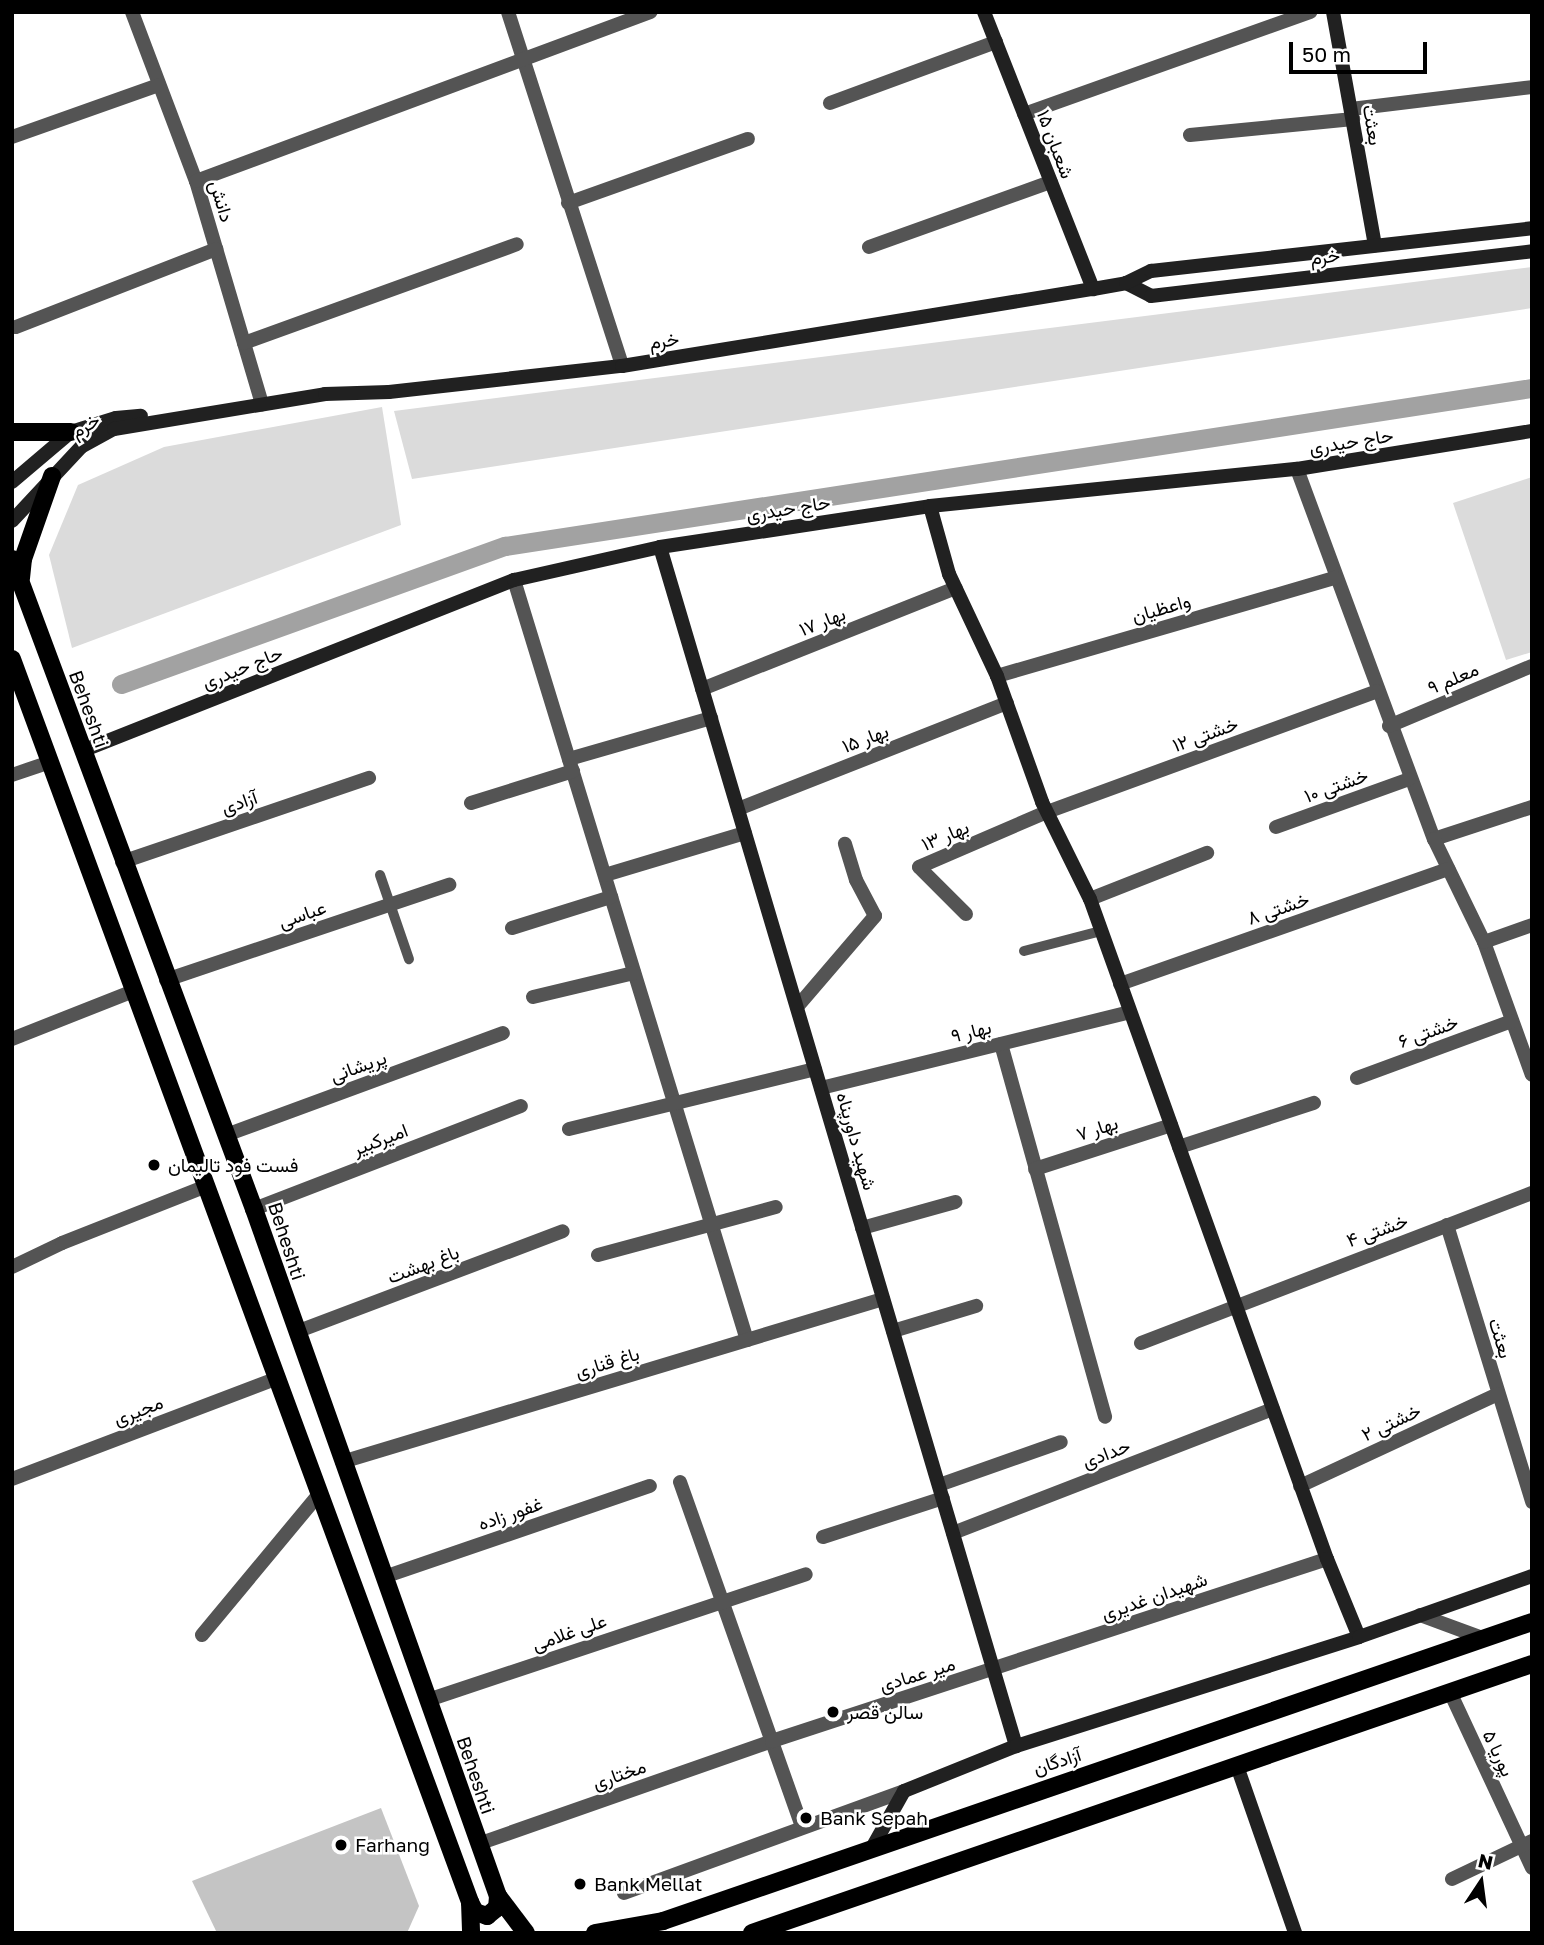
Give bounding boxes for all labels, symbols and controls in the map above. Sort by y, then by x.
scale bar [1292,28,1430,72]
text: 50 m [1302,41,1351,67]
street label: بعثت [1358,103,1388,147]
street label: ۱۵ شعبان [1033,106,1079,182]
street label: دانش [205,177,239,225]
street label: خرم [1309,243,1341,269]
street label: خرم [647,326,681,354]
street label: خرم [66,408,104,442]
street label: حاج حیدری [1307,423,1395,459]
street label: حاج حیدری [744,490,832,526]
street label: واعظیان [1129,589,1193,627]
street label: بهار ۱۷ [795,601,849,641]
street label: حاج حیدری [198,641,286,693]
street label: معلم ۹ [1424,657,1482,699]
street label: Beheshti [64,667,114,751]
street label: خشتی ۱۲ [1169,712,1241,756]
street label: بهار ۱۵ [839,719,891,757]
street label: خشتی ۱۰ [1301,763,1371,807]
street label: آزادی [218,785,260,819]
street label: بهار ۱۳ [918,815,972,855]
street label: خشتی ۸ [1244,887,1312,929]
street label: عباسی [275,895,329,933]
street label: خشتی ۶ [1395,1010,1461,1052]
street label: بهار ۹ [949,1015,993,1047]
street label: پریشانی [327,1045,389,1087]
street label: شهید داورپناه [832,1089,882,1193]
street label: بهار ۷ [1073,1111,1121,1145]
street label: امیرکبیر [349,1118,411,1160]
place label: فست فود تالیمان [168,1154,298,1176]
marker: فست فود تالیمان [146,1157,162,1173]
street label: Beheshti [264,1199,310,1283]
street label: خشتی ۴ [1343,1208,1411,1252]
street label: باغ بهشت [384,1240,462,1288]
street label: بعثت [1484,1315,1518,1361]
street label: باغ قناری [572,1341,642,1383]
street label: مجیری [110,1390,166,1430]
street label: خشتی ۲ [1358,1398,1424,1446]
street label: حدادی [1079,1433,1133,1473]
street label: غفور زاده [475,1491,545,1535]
street label: شهیدان غدیری [1098,1567,1210,1625]
street label: علی غلامی [529,1609,609,1655]
street label: میر عمادی [876,1652,958,1696]
place label: سالن قصر [847,1701,923,1723]
marker: سالن قصر [825,1704,841,1720]
street label: پوریا ۵ [1478,1726,1520,1780]
street label: Beheshti [452,1733,500,1817]
street label: آزادگان [1030,1743,1084,1779]
street label: مختاری [589,1754,649,1794]
place label: Bank Sepah [820,1807,928,1829]
marker: Bank Sepah [798,1810,814,1826]
place label: Farhang [355,1834,430,1856]
marker: Farhang [333,1837,349,1853]
north arrow [1446,1847,1516,1917]
text: N [1476,1848,1495,1874]
place label: Bank Mellat [594,1873,702,1895]
marker: Bank Mellat [572,1876,588,1892]

